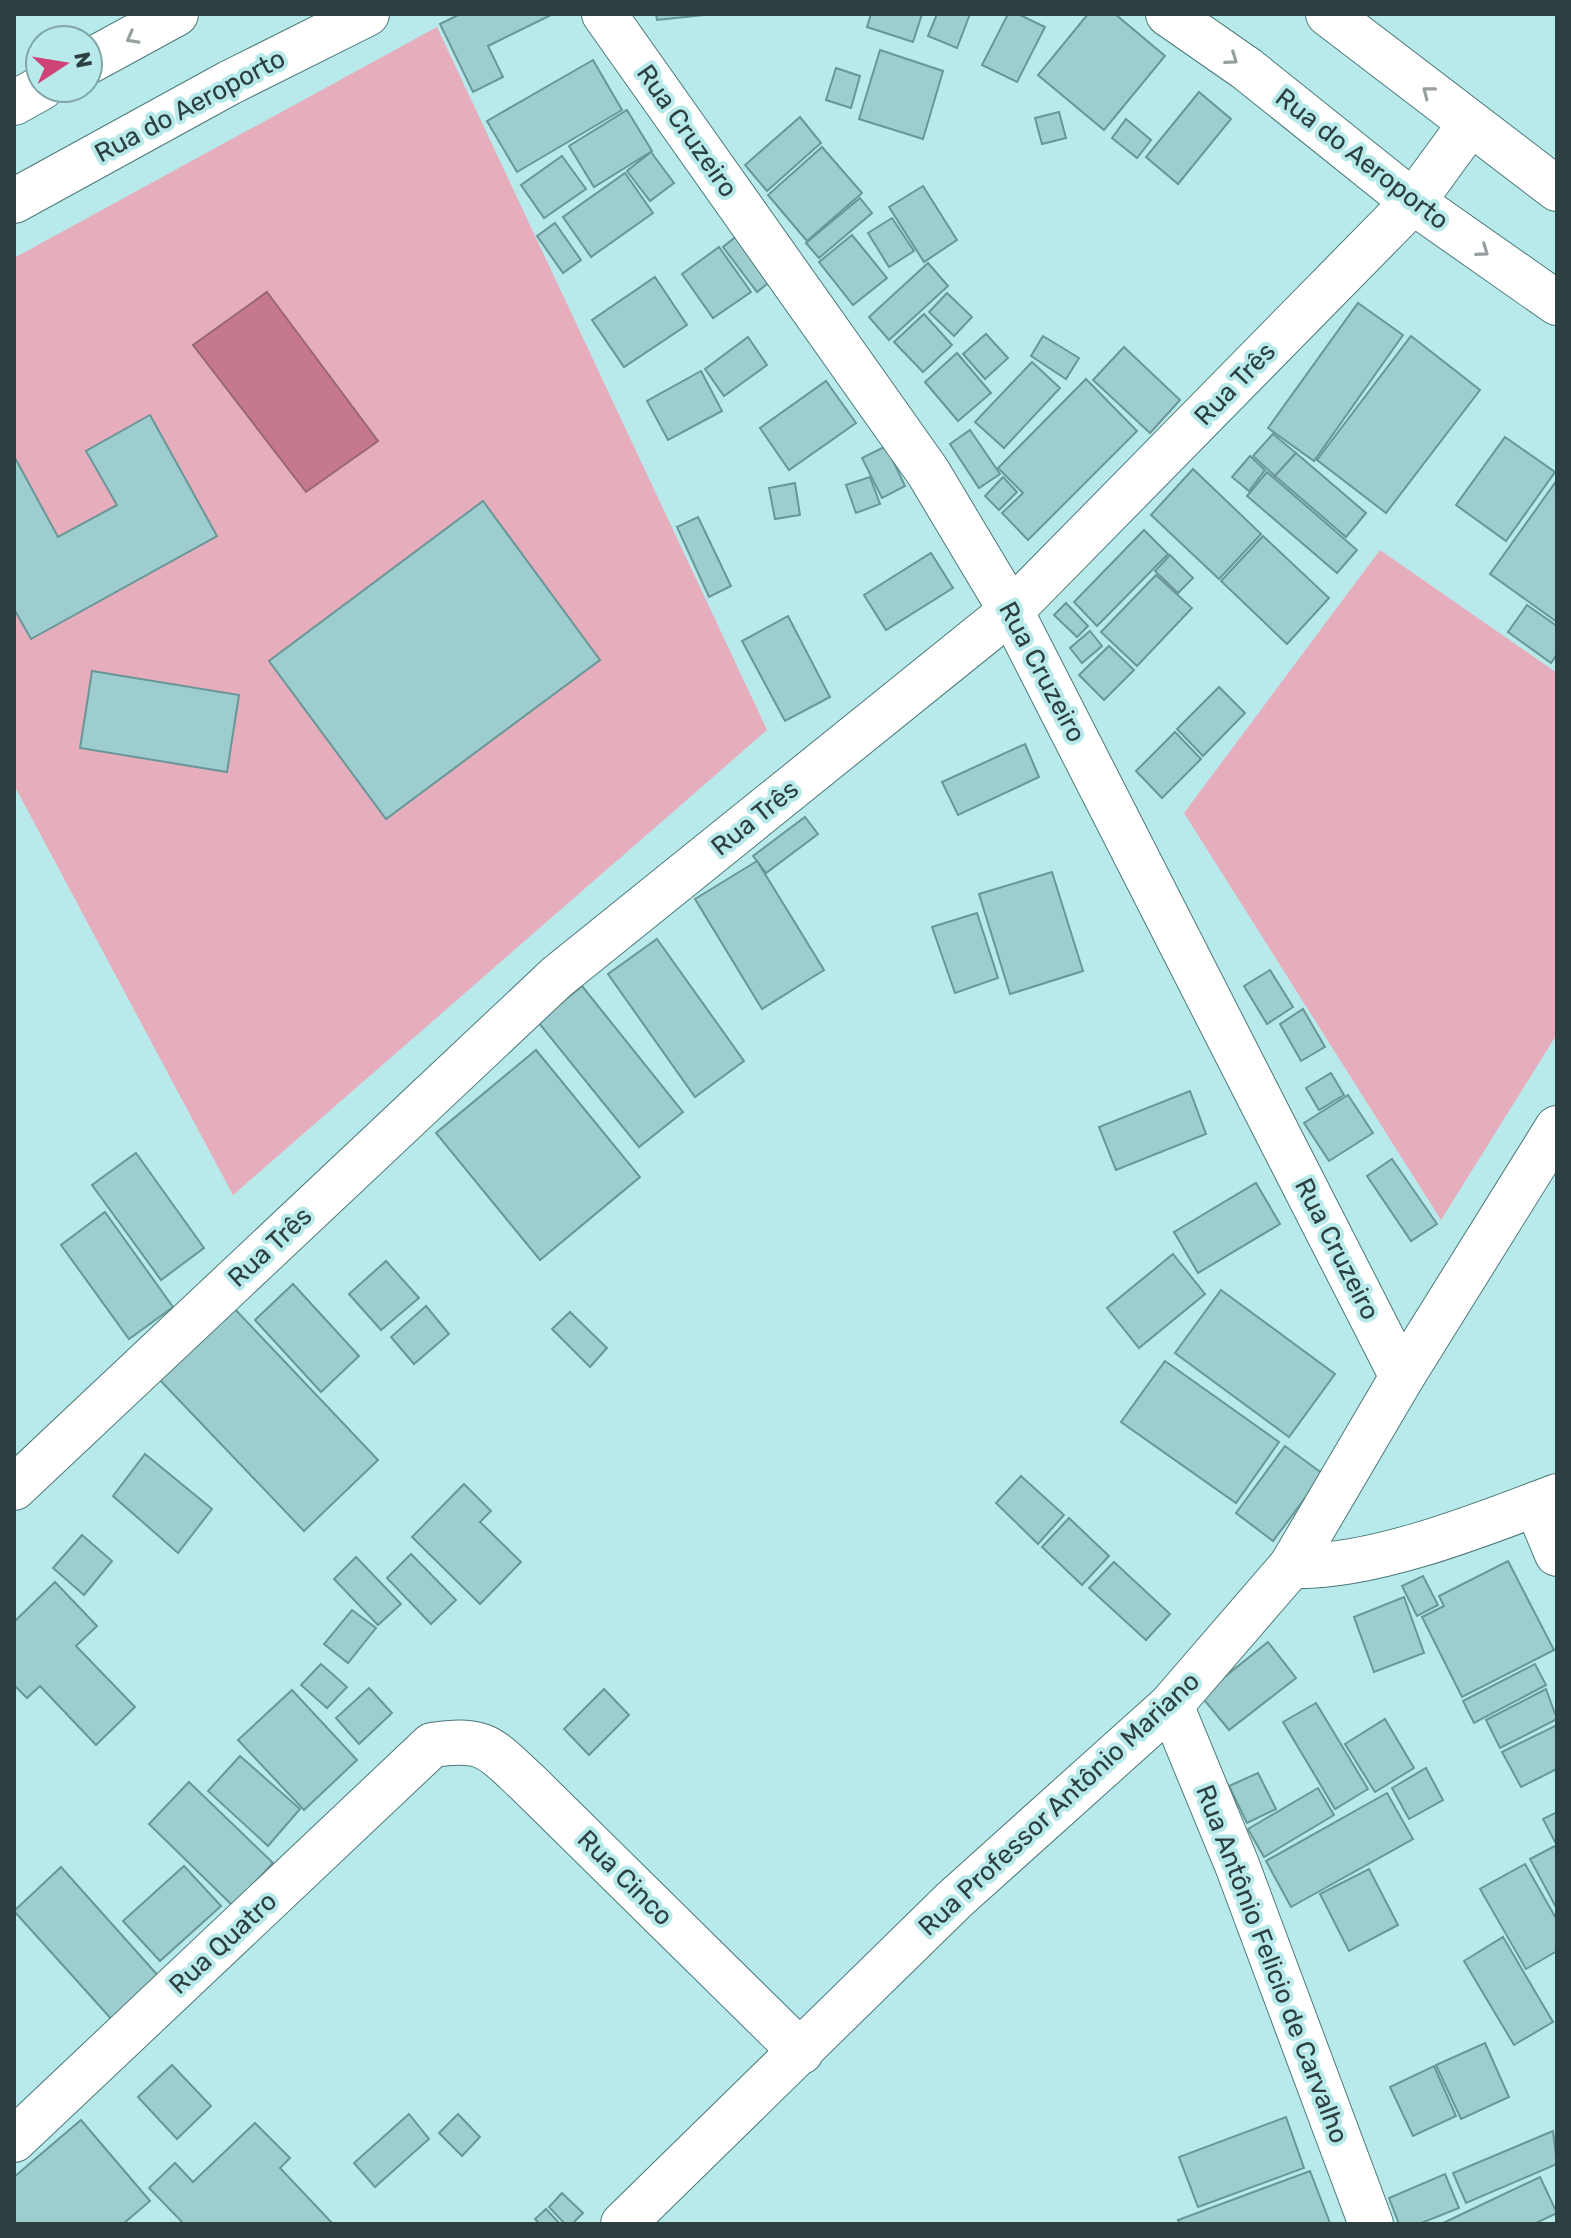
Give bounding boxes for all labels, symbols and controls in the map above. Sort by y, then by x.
north arrow [24,24,104,104]
one-way arrow [126,28,141,44]
street label: Rua do Aeroporto [89,43,291,169]
text: N [68,49,98,70]
one-way arrow [1223,49,1237,64]
street label: Rua Cruzeiro [630,59,744,203]
street label: Rua do Aeroporto [1269,82,1455,236]
one-way arrow [1422,87,1437,101]
one-way arrow [1474,241,1488,256]
street label: Rua Três [1188,336,1282,432]
street label: Rua Cruzeiro [992,596,1092,748]
street label: Rua Três [705,773,805,863]
street label: Rua Cruzeiro [1288,1173,1386,1325]
street label: Rua Três [222,1200,318,1294]
street label: Rua Professor Antônio Mariano [912,1666,1206,1942]
street label: Rua Antônio Felicio de Carvalho [1189,1780,1355,2148]
street label: Rua Cinco [571,1824,679,1932]
street label: Rua Quatro [163,1885,283,2001]

